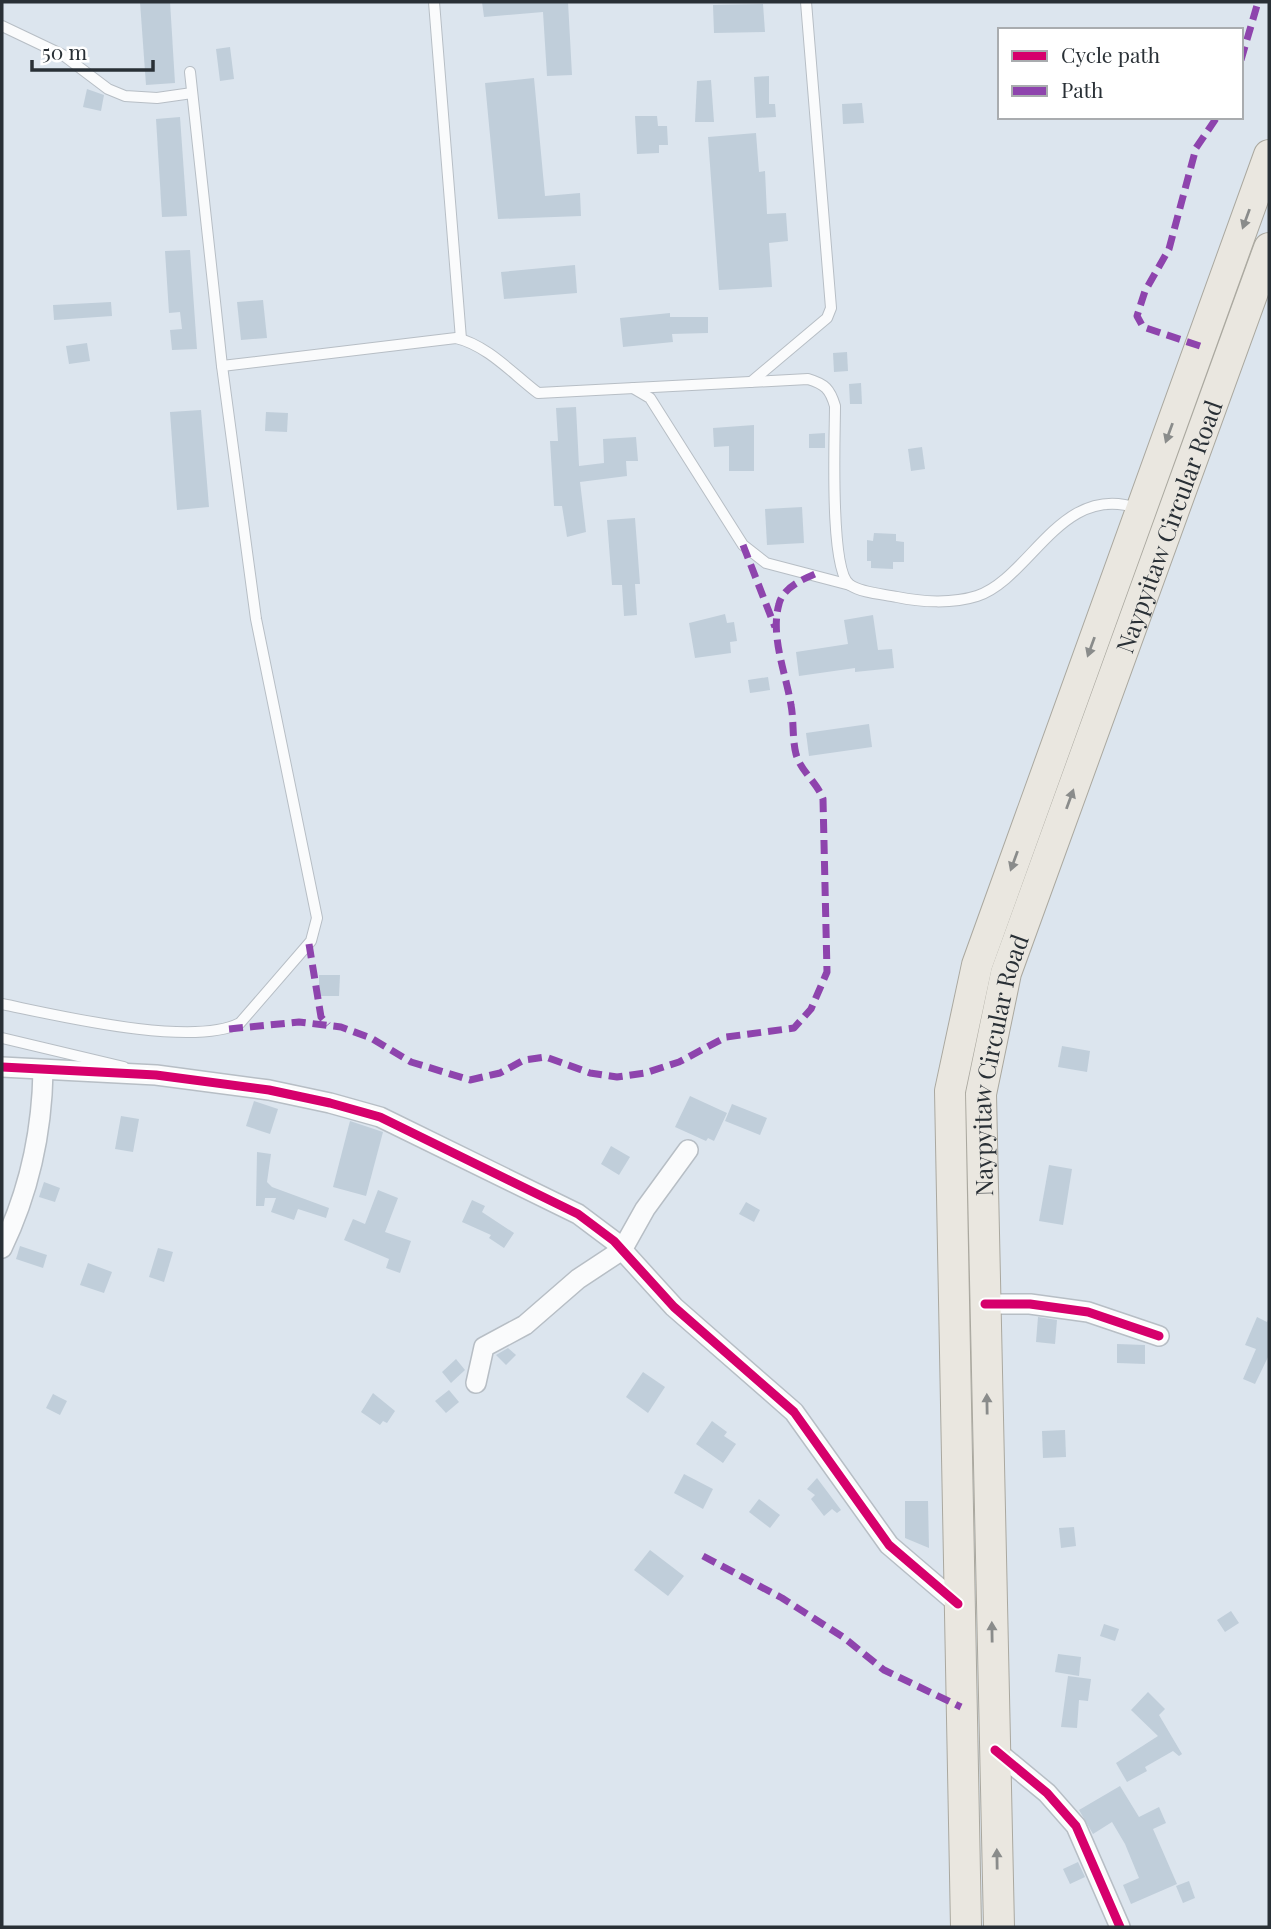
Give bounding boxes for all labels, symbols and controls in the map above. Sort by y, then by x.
scale bar [32,28,152,72]
legend [998,28,1243,119]
text: 50 m [42,37,88,65]
text: Cycle path [1061,40,1161,68]
text: Path [1061,75,1104,103]
one-way arrow [1240,209,1251,230]
street label: Naypyitaw Circular Road [1108,396,1229,657]
one-way arrow [1163,423,1174,444]
one-way arrow [1086,637,1097,658]
one-way arrow [1065,788,1076,809]
one-way arrow [1008,851,1019,872]
street label: Naypyitaw Circular Road [964,929,1035,1197]
one-way arrow [981,1393,993,1415]
one-way arrow [986,1620,998,1642]
one-way arrow [992,1848,1003,1870]

